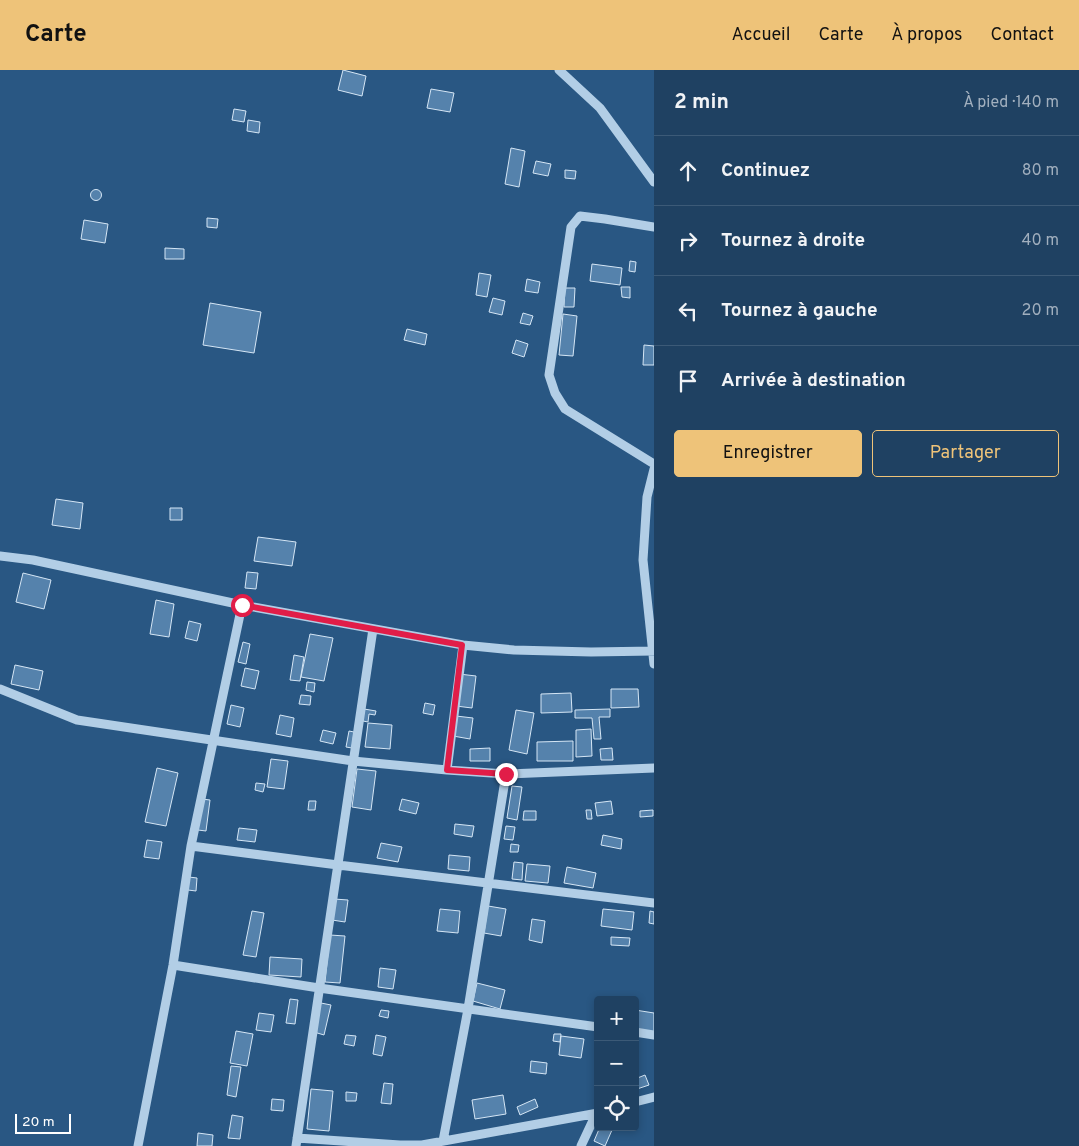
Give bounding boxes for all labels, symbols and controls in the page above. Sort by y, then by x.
text: Carte [25,20,87,50]
text: Accueil [731,24,790,47]
text: Carte [818,24,863,47]
text: À propos [891,24,962,47]
text: Contact [990,24,1054,47]
text: 2 min [674,89,729,116]
text: À pied · 140 m [963,93,1059,113]
icon: ahead [674,157,702,185]
text: Continuez [721,159,810,183]
text: 80 m [1022,161,1059,181]
icon: right [674,227,702,255]
text: Tournez à droite [721,229,865,253]
text: 40 m [1021,231,1059,251]
icon: left [674,297,702,325]
text: Tournez à gauche [721,299,878,323]
text: 20 m [1022,301,1059,321]
icon: arrive [674,367,702,395]
text: Arrivée à destination [721,369,906,393]
button: Enregistrer [674,430,862,477]
button: Partager [872,430,1059,477]
route start [231,594,254,617]
route end [495,763,518,786]
map controls [594,996,639,1131]
button: + [594,996,639,1041]
button: − [594,1041,639,1086]
button: locate [594,1086,639,1131]
scale bar [15,1111,71,1134]
text: 20 m [22,1114,55,1131]

